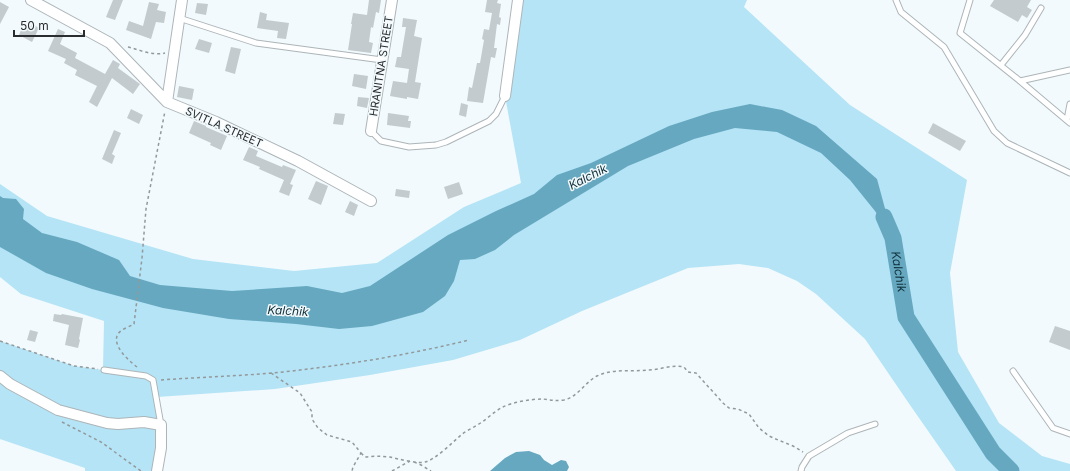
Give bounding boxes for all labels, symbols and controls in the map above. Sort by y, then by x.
scale bar [14,12,84,38]
street label: HRANITNA STREET [366,15,396,117]
text: 50 m [20,18,49,33]
street label: SVITLA STREET [183,104,265,150]
water label: Kalchik [566,160,610,193]
water label: Kalchik [888,250,910,294]
water label: Kalchik [267,302,309,319]

